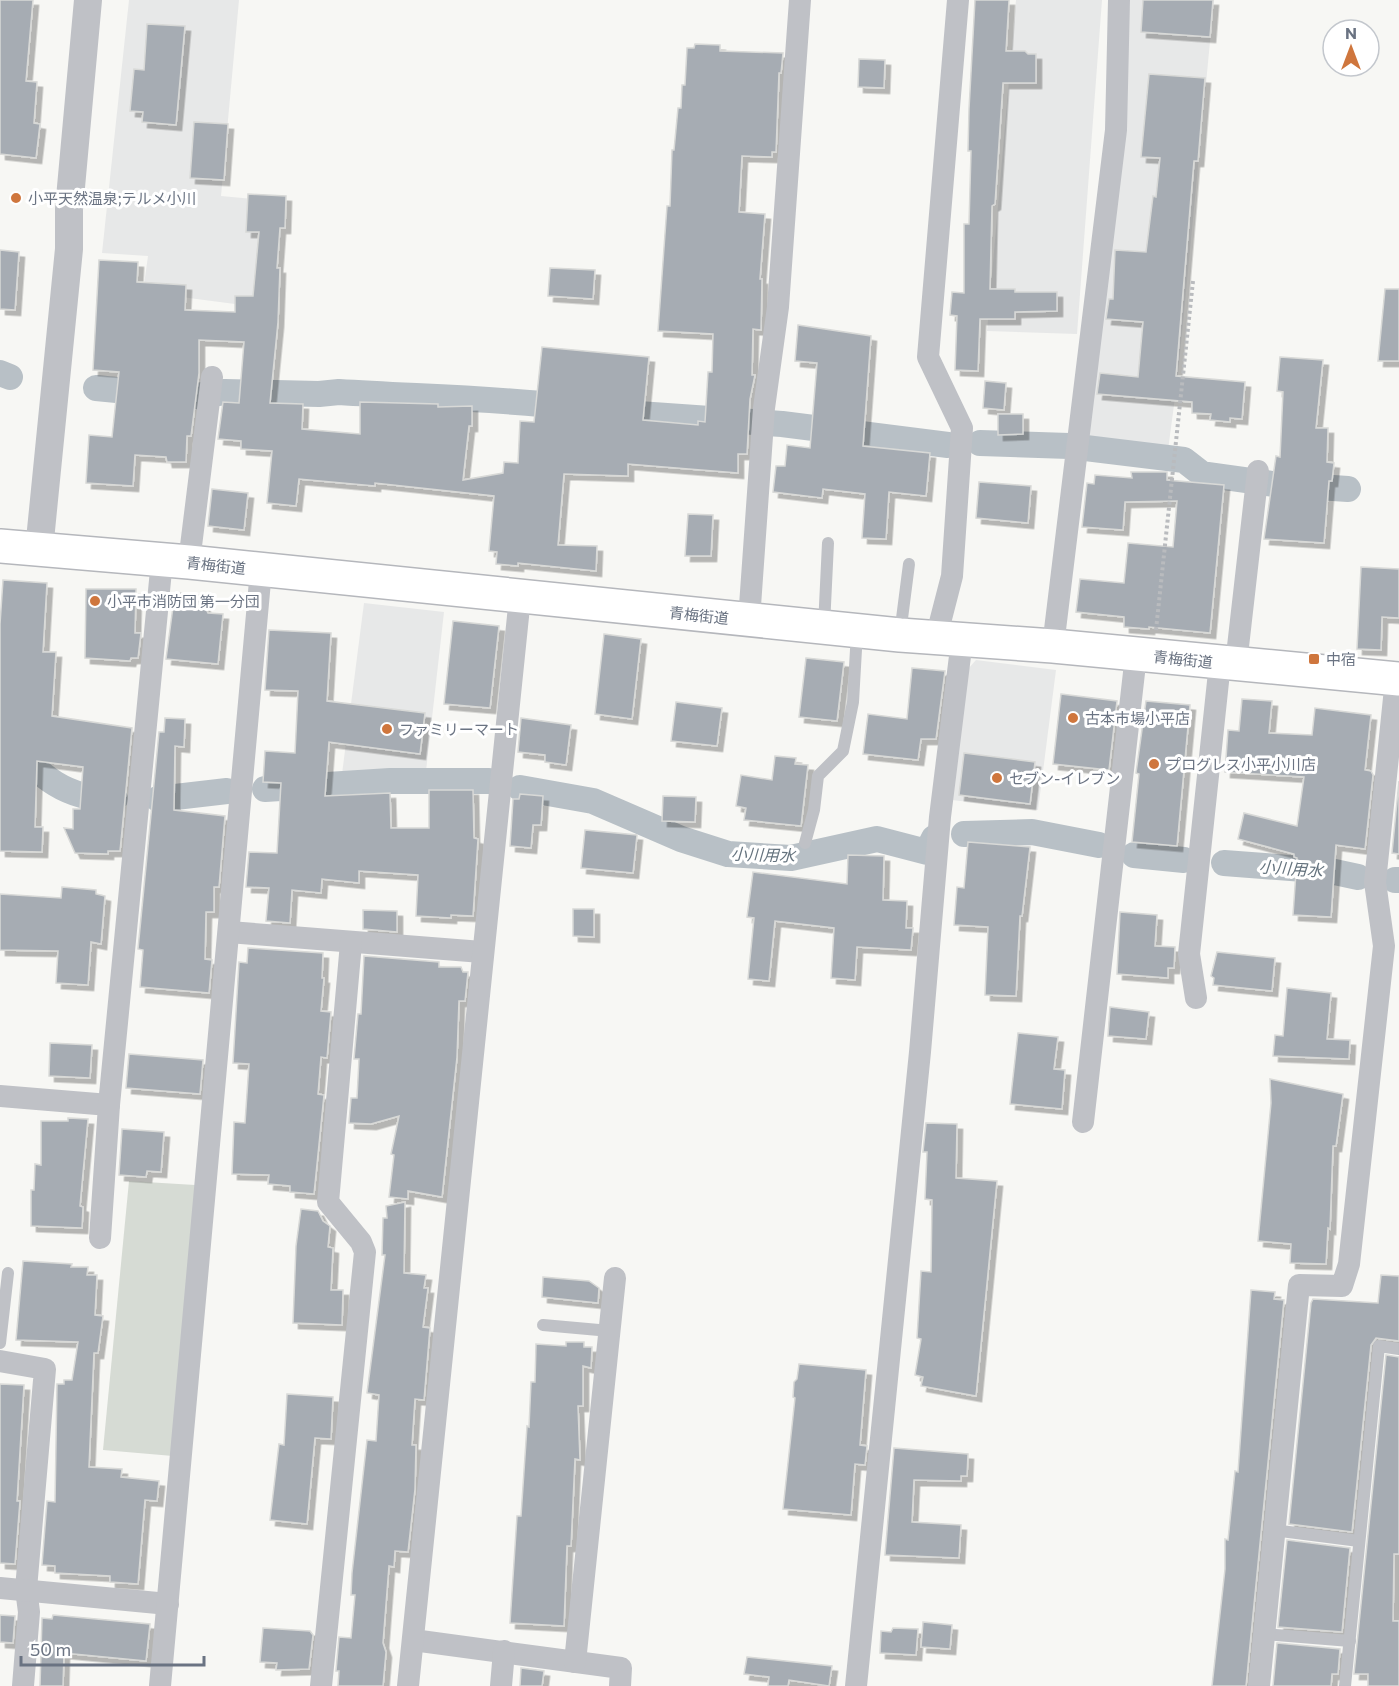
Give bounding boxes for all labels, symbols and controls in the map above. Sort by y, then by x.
north arrow [1321,18,1381,78]
text: N [1345,23,1357,42]
place label: 小平天然温泉;テルメ小川 [28,189,197,207]
marker: 小平天然温泉;テルメ小川 [9,191,23,205]
street label: 青梅街道 [185,553,247,577]
place label: 小平市消防団 第一分団 [107,592,260,610]
marker: 小平市消防団 第一分団 [88,594,102,608]
street label: 青梅街道 [668,603,730,627]
street label: 青梅街道 [1152,647,1214,671]
place label: 中宿 [1326,650,1356,668]
marker: 中宿 [1307,652,1321,666]
place label: 古本市場小平店 [1085,709,1190,727]
marker: 古本市場小平店 [1066,711,1080,725]
place label: ファミリーマート [399,720,519,738]
marker: ファミリーマート [380,722,394,736]
place label: プログレス小平小川店 [1166,755,1316,773]
marker: プログレス小平小川店 [1147,757,1161,771]
place label: セブン-イレブン [1009,769,1120,787]
marker: セブン-イレブン [990,771,1004,785]
water label: 小川用水 [731,843,797,865]
water label: 小川用水 [1258,856,1326,880]
scale bar [21,1629,204,1667]
text: 50 m [30,1638,71,1660]

